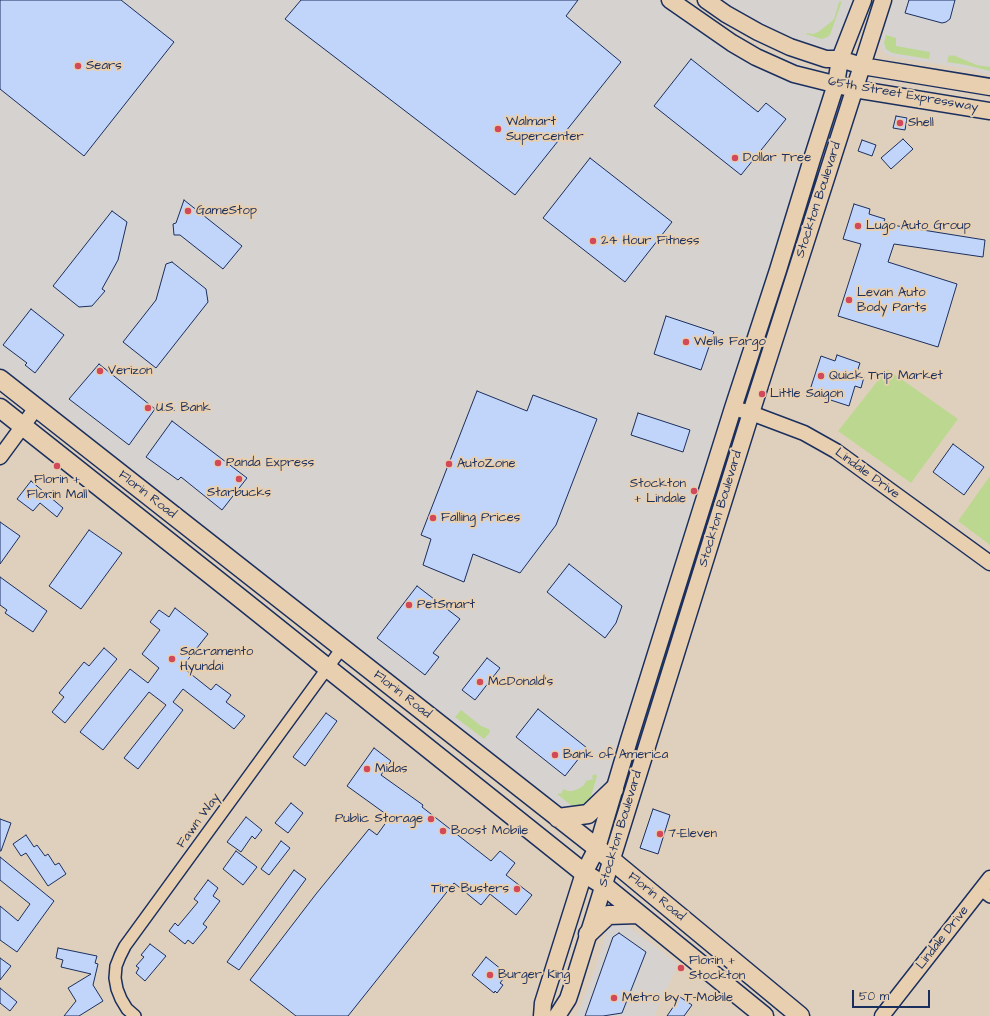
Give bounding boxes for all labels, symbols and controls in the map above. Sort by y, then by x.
place label: Sears [86,58,122,74]
marker: Sears [73,61,83,71]
street label: 65th Street Expressway [827,74,979,116]
place label: Walmart Supercenter [506,114,584,145]
place label: Shell [908,115,934,131]
marker: Shell [895,118,905,128]
marker: Walmart Supercenter [493,124,503,134]
street label: Stockton Boulevard [793,140,845,260]
place label: Dollar Tree [743,150,811,166]
marker: Dollar Tree [730,153,740,163]
place label: GameStop [196,203,257,219]
marker: GameStop [183,206,193,216]
place label: Lugo Auto Group [866,218,971,234]
marker: Lugo Auto Group [853,221,863,231]
place label: 24 Hour Fitness [601,233,699,249]
marker: 24 Hour Fitness [588,236,598,246]
place label: Levan Auto Body Parts [857,285,926,316]
marker: Levan Auto Body Parts [844,295,854,305]
place label: Wells Fargo [694,334,766,350]
marker: Wells Fargo [681,337,691,347]
place label: Verizon [108,363,153,379]
marker: Verizon [95,366,105,376]
place label: Quick Trip Market [829,368,943,384]
marker: Quick Trip Market [816,371,826,381]
place label: Little Saigon [770,386,843,402]
marker: Little Saigon [757,389,767,399]
place label: U.S. Bank [156,400,211,416]
marker: U.S. Bank [143,403,153,413]
street label: Lindale Drive [832,445,902,503]
street label: Stockton Boulevard [696,449,746,569]
place label: Panda Express [226,455,314,471]
place label: AutoZone [457,456,516,472]
marker: Panda Express [213,458,223,468]
marker: AutoZone [444,459,454,469]
marker: Florin + Florin Mall [52,461,62,471]
street label: Florin Road [115,468,179,522]
place label: Florin + Florin Mall [27,472,87,503]
marker: Starbucks [234,474,244,484]
place label: Stockton + Lindale [630,476,686,507]
place label: Starbucks [207,485,271,501]
marker: Stockton + Lindale [689,486,699,496]
place label: Falling Prices [441,510,520,526]
marker: Falling Prices [428,513,438,523]
place label: PetSmart [417,597,475,613]
marker: PetSmart [404,600,414,610]
place label: Sacramento Hyundai [180,644,253,675]
marker: Sacramento Hyundai [167,654,177,664]
street label: Florin Road [370,668,434,722]
place label: McDonald's [488,674,553,690]
marker: McDonald's [475,677,485,687]
place label: Bank of America [563,747,668,763]
marker: Bank of America [550,750,560,760]
place label: Midas [375,761,408,777]
marker: Midas [362,764,372,774]
street label: Stockton Boulevard [596,769,646,889]
street label: Fawn Way [174,791,224,851]
place label: Public Storage [335,811,423,827]
marker: Public Storage [426,814,436,824]
place label: Boost Mobile [451,823,528,839]
marker: Boost Mobile [438,826,448,836]
place label: 7-Eleven [668,826,717,842]
marker: 7-Eleven [655,829,665,839]
street label: Florin Road [624,869,688,925]
place label: Tire Busters [431,881,509,897]
marker: Tire Busters [512,884,522,894]
street label: Lindale Drive [913,903,973,973]
place label: Florin + Stockton [689,953,745,984]
marker: Florin + Stockton [676,963,686,973]
place label: Burger King [498,967,570,983]
marker: Burger King [485,970,495,980]
scale bar [854,982,932,1008]
text: 50 m [859,988,889,1005]
place label: Metro by T-Mobile [622,990,733,1006]
marker: Metro by T-Mobile [609,993,619,1003]

